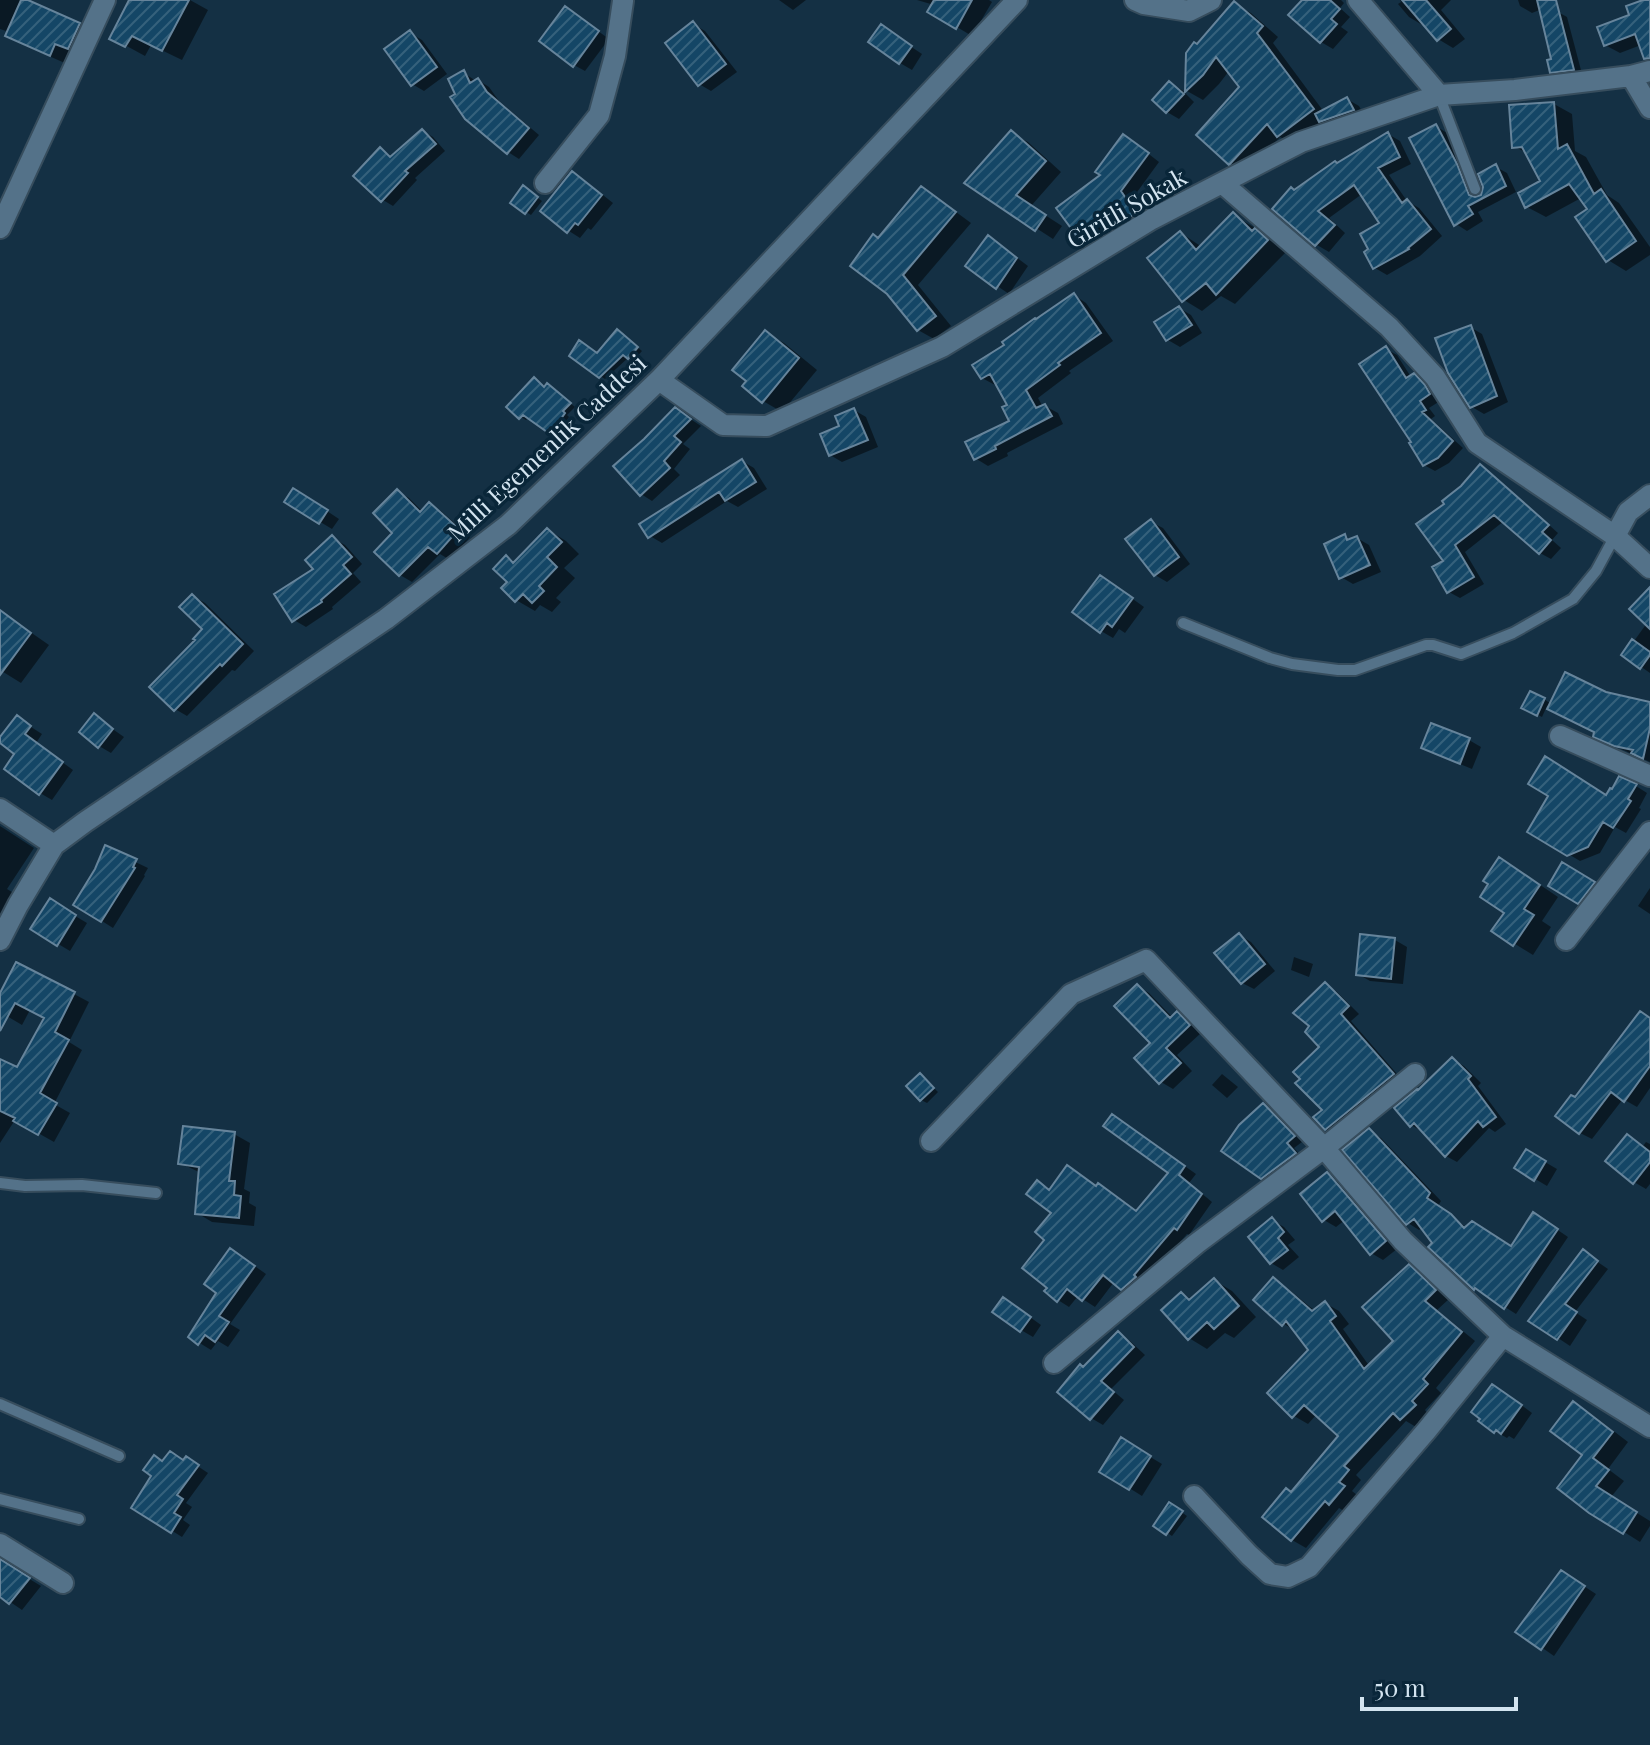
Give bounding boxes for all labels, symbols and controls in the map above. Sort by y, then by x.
street label: Giritli Sokak [1060,159,1193,254]
street label: Milli Egemenlik Caddesi [440,346,652,548]
scale bar [1362,1661,1516,1711]
text: 50 m [1374,1671,1426,1703]

